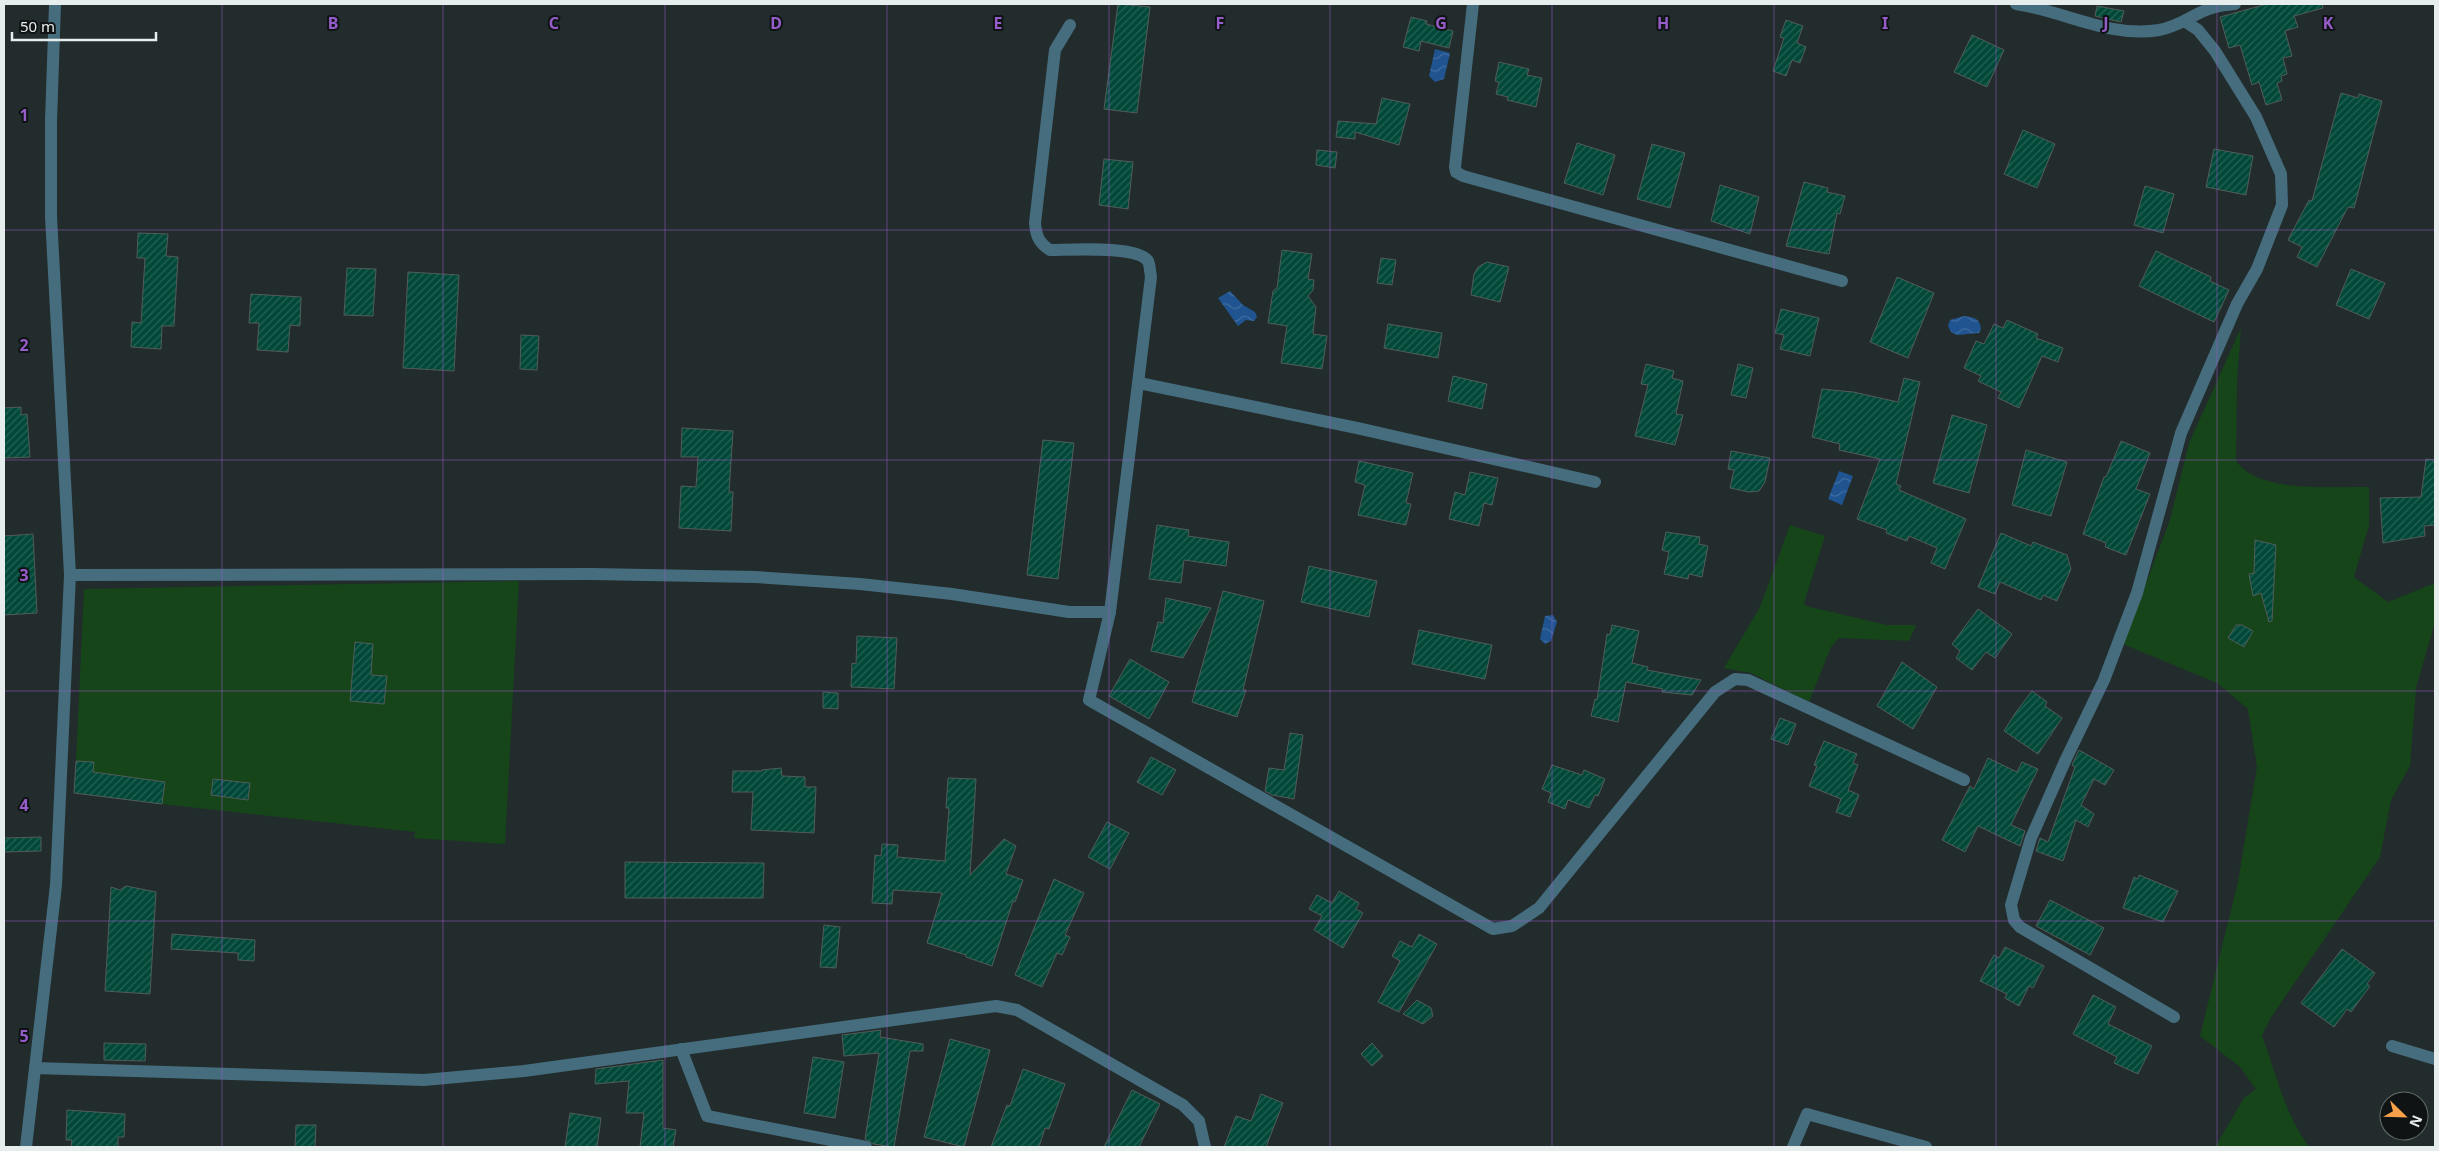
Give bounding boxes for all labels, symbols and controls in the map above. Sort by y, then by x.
scale bar [12,10,156,42]
text: B [328,12,338,34]
text: C [549,12,559,34]
text: D [770,12,782,34]
text: E [994,12,1003,34]
text: F [1216,12,1224,34]
text: G [1435,12,1447,34]
text: H [1657,12,1669,34]
text: I [1882,12,1888,34]
text: J [2101,12,2109,34]
text: K [2323,12,2334,34]
text: 50 m [20,16,55,36]
text: 1 [19,104,29,126]
text: 2 [19,334,29,356]
text: 3 [19,564,29,586]
text: 4 [19,794,29,816]
text: 5 [19,1025,29,1047]
north arrow [2379,1091,2429,1141]
text: N [2405,1112,2427,1130]

